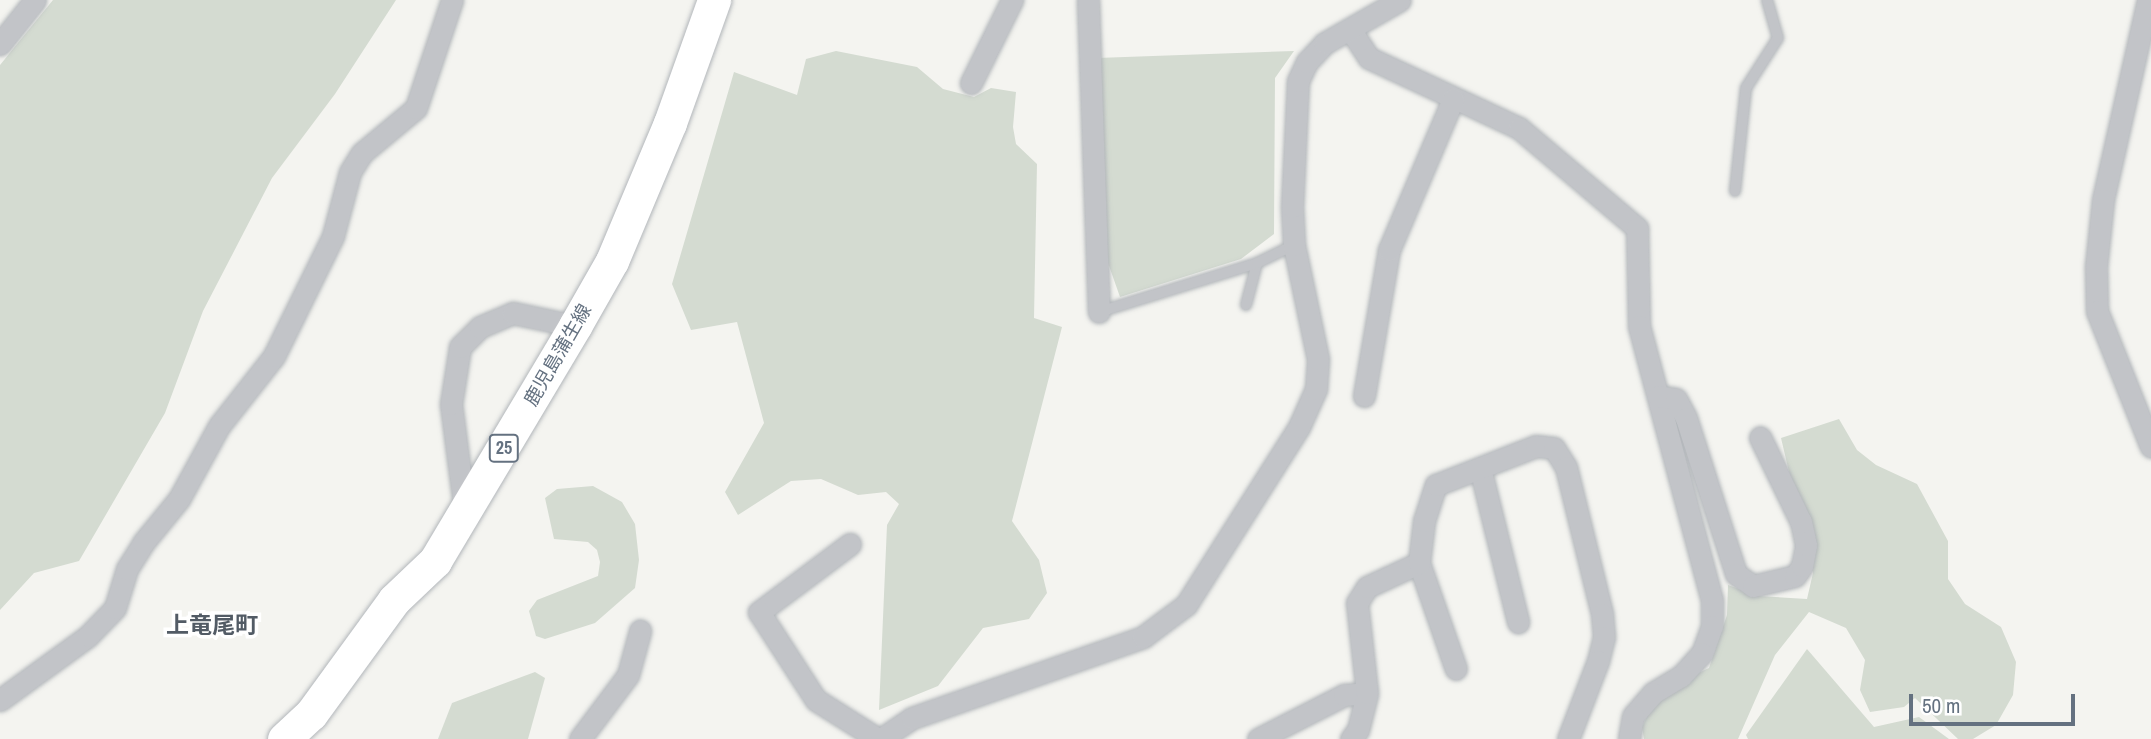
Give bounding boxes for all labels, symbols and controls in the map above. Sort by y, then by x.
street label: 鹿児島蒲生線 [520,300,596,410]
road number: 25 [488,434,520,462]
district label: 上竜尾町 [166,611,258,639]
scale bar [1913,680,2079,724]
text: 50 m [1922,691,1960,720]

